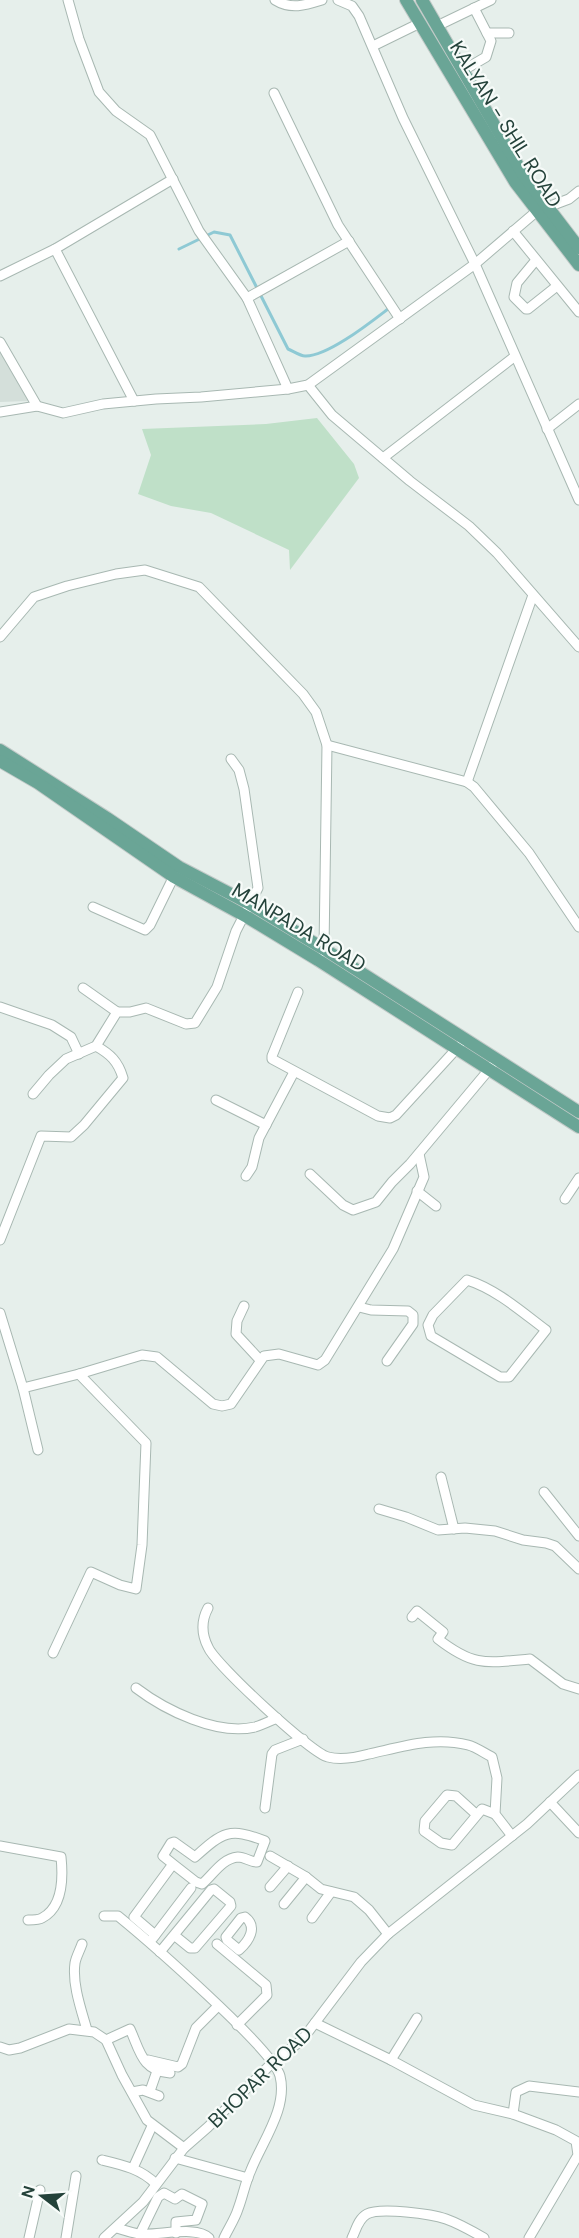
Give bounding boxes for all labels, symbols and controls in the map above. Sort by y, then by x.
street label: KALYAN - SHIL ROAD [444,36,568,212]
street label: MANPADA ROAD [227,877,371,977]
street label: BHOPAR ROAD [202,2021,318,2133]
north arrow [12,2166,72,2226]
text: N [16,2183,40,2200]

